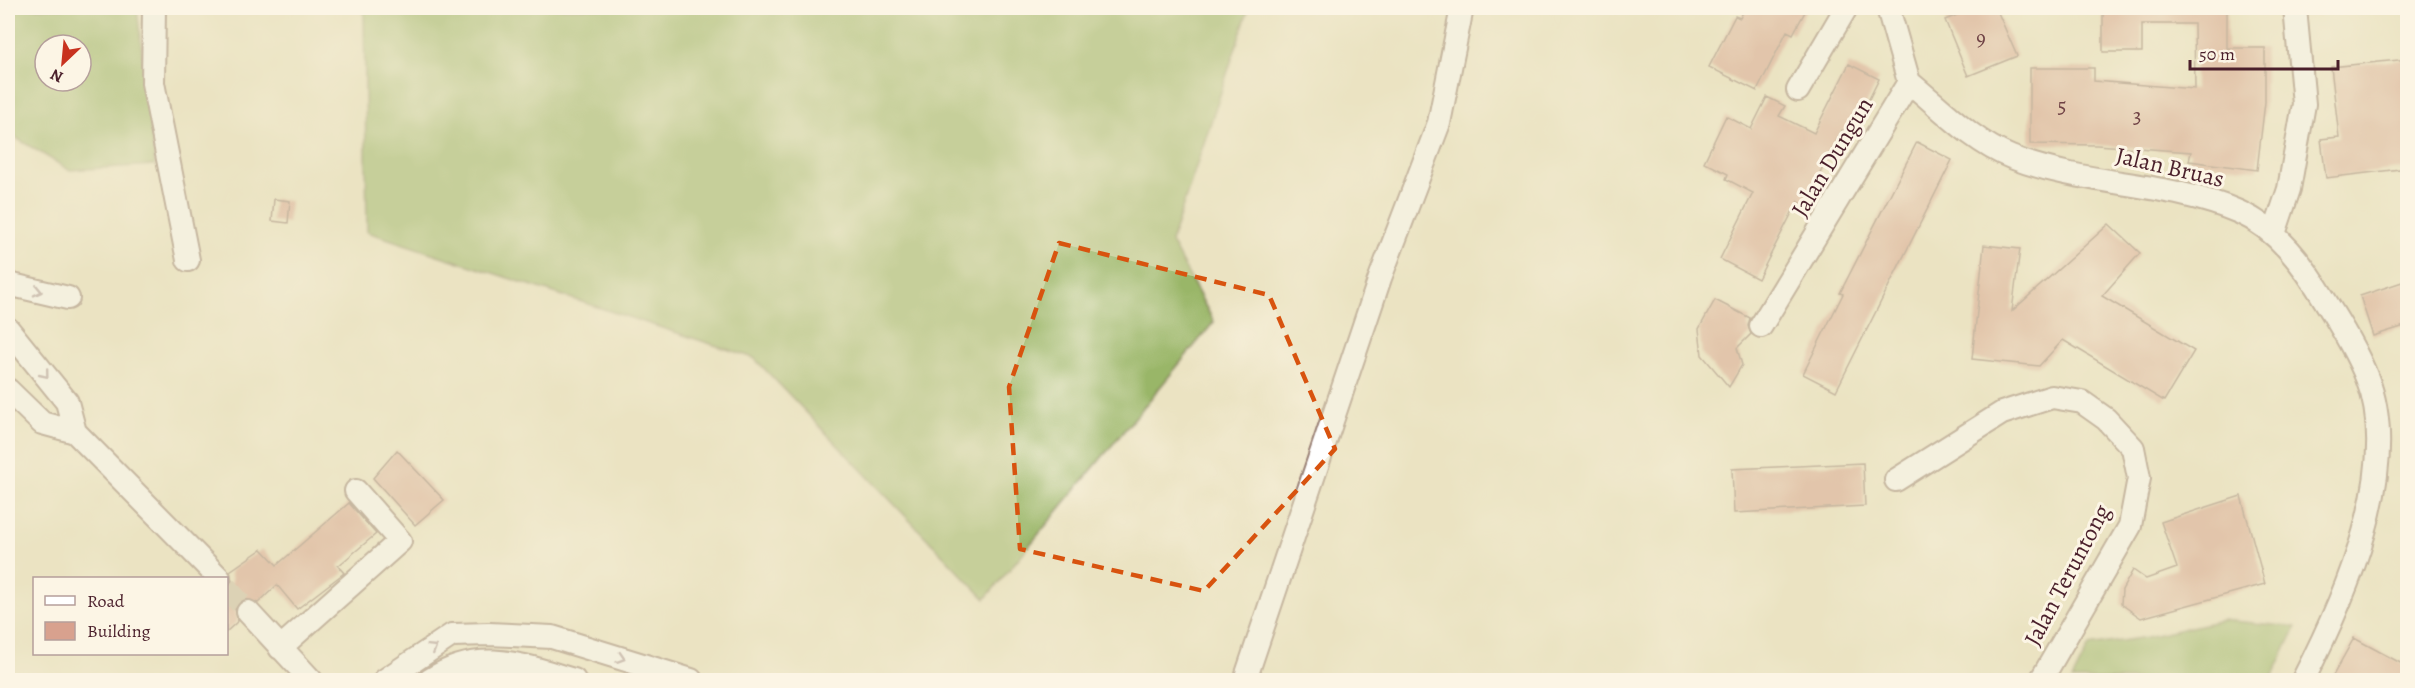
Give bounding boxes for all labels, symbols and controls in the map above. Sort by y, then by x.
house number: 9 [1976,24,1986,52]
north arrow [33,33,93,93]
scale bar [2190,33,2338,71]
text: 50 m [2199,42,2235,66]
text: N [46,63,67,88]
street label: Jalan Dungun [1784,91,1880,223]
house number: 5 [2057,92,2067,120]
house number: 3 [2133,102,2141,130]
street label: Jalan Bruas [2113,139,2227,195]
one-way arrow [33,283,43,296]
one-way arrow [37,367,48,378]
street label: Jalan Teruntong [2016,499,2118,651]
legend [33,577,228,655]
text: Road [87,589,125,613]
text: Building [87,619,151,643]
one-way arrow [427,643,437,655]
one-way arrow [615,651,626,663]

